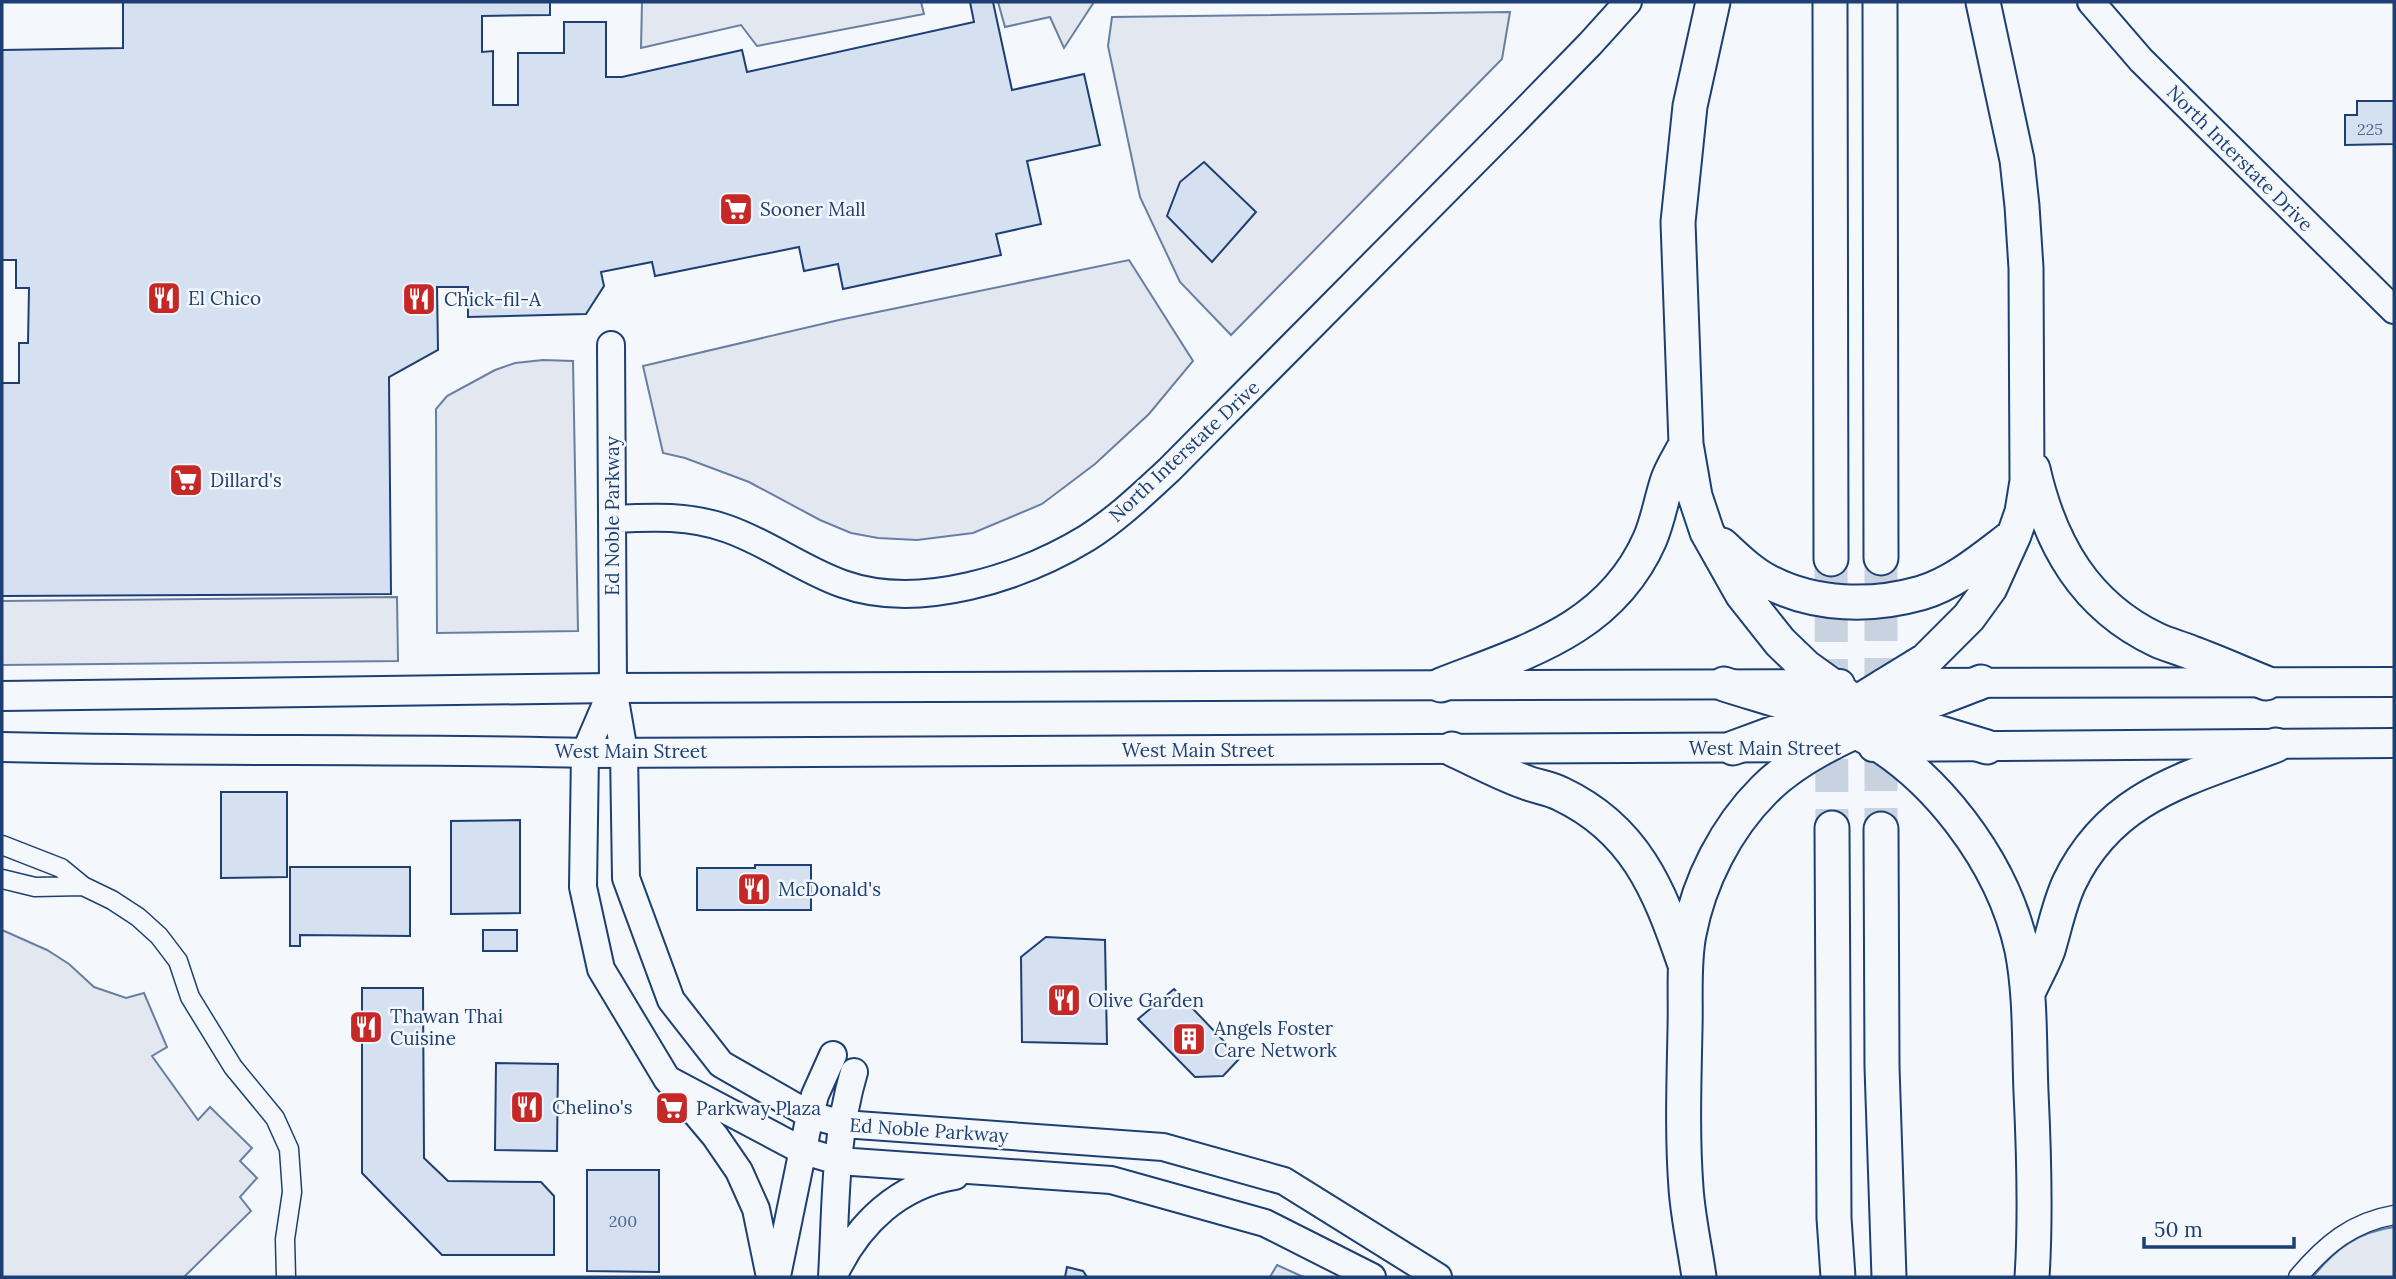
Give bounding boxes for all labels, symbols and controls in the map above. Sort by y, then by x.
street label: North Interstate Drive [2162,80,2318,236]
house number: 225 [2357,119,2383,139]
supermarket icon: Sooner Mall [717,190,755,228]
place label: Sooner Mall [760,197,866,221]
restaurant icon: El Chico [145,279,183,317]
restaurant icon: Chick-fil-A [400,280,438,318]
place label: El Chico [188,286,261,310]
place label: Chick-fil-A [444,287,542,311]
street label: North Interstate Drive [1104,375,1264,527]
street label: Ed Noble Parkway [600,436,624,596]
supermarket icon: Dillard's [167,461,205,499]
place label: Dillard's [210,468,282,492]
street label: West Main Street [1689,736,1842,760]
street label: West Main Street [1122,738,1275,762]
street label: West Main Street [555,739,708,763]
restaurant icon: McDonald's [735,870,773,908]
place label: McDonald's [778,877,881,901]
restaurant icon: Olive Garden [1045,981,1083,1019]
place label: Olive Garden [1088,988,1204,1012]
place label: Thawan Thai Cuisine [390,1004,503,1050]
restaurant icon: Thawan Thai Cuisine [347,1008,385,1046]
place label: Angels Foster Care Network [1213,1016,1338,1062]
building icon: Angels Foster Care Network [1170,1020,1208,1058]
restaurant icon: Chelino's [508,1088,546,1126]
supermarket icon: Parkway Plaza [653,1089,691,1127]
place label: Chelino's [552,1095,633,1119]
place label: Parkway Plaza [696,1096,821,1120]
street label: Ed Noble Parkway [849,1112,1009,1148]
scale bar [2144,1206,2294,1250]
house number: 200 [609,1211,637,1231]
text: 50 m [2154,1216,2203,1243]

